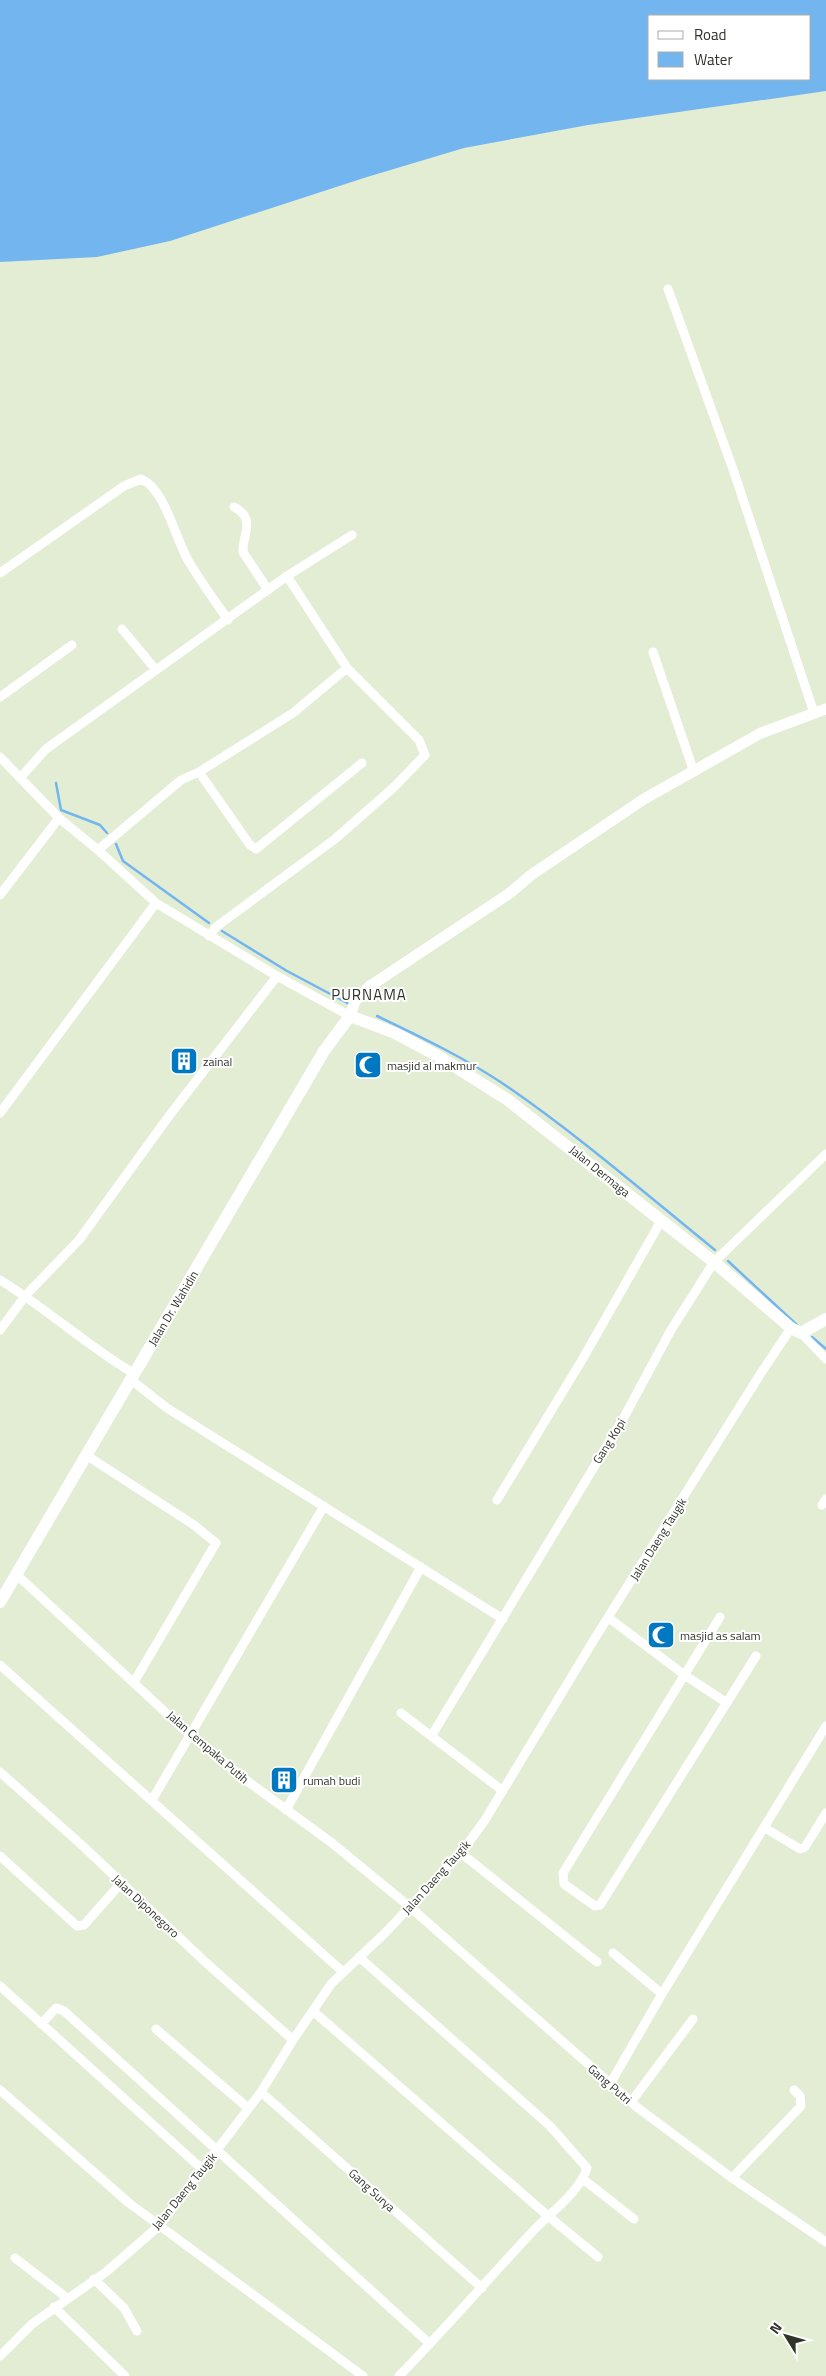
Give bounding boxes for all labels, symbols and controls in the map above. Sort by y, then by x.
legend [648,15,811,80]
text: Road [694,23,726,46]
text: Water [694,48,733,71]
district label: PURNAMA [331,983,407,1006]
building icon: zainal [169,1046,199,1076]
mosque icon: masjid al makmur [353,1050,383,1080]
place label: zainal [203,1052,232,1071]
place label: masjid al makmur [387,1056,477,1075]
street label: Jalan Dermaga [565,1140,635,1202]
street label: Jalan Dr. Wahidin [143,1267,203,1349]
street label: Gang Kopi [588,1415,630,1467]
street label: Jalan Daeng Taugik [625,1494,691,1584]
mosque icon: masjid as salam [646,1620,676,1650]
place label: masjid as salam [680,1626,761,1645]
street label: Jalan Cempaka Putih [163,1706,253,1788]
building icon: rumah budi [269,1765,299,1795]
place label: rumah budi [303,1771,360,1790]
street label: Jalan Daeng Taugik [397,1835,475,1919]
street label: Jalan Diponegoro [108,1870,184,1942]
street label: Gang Putri [584,2059,636,2109]
street label: Jalan Daeng Taugik [147,2148,221,2234]
street label: Gang Surya [344,2164,400,2216]
north arrow [761,2311,811,2361]
text: N [764,2318,787,2338]

